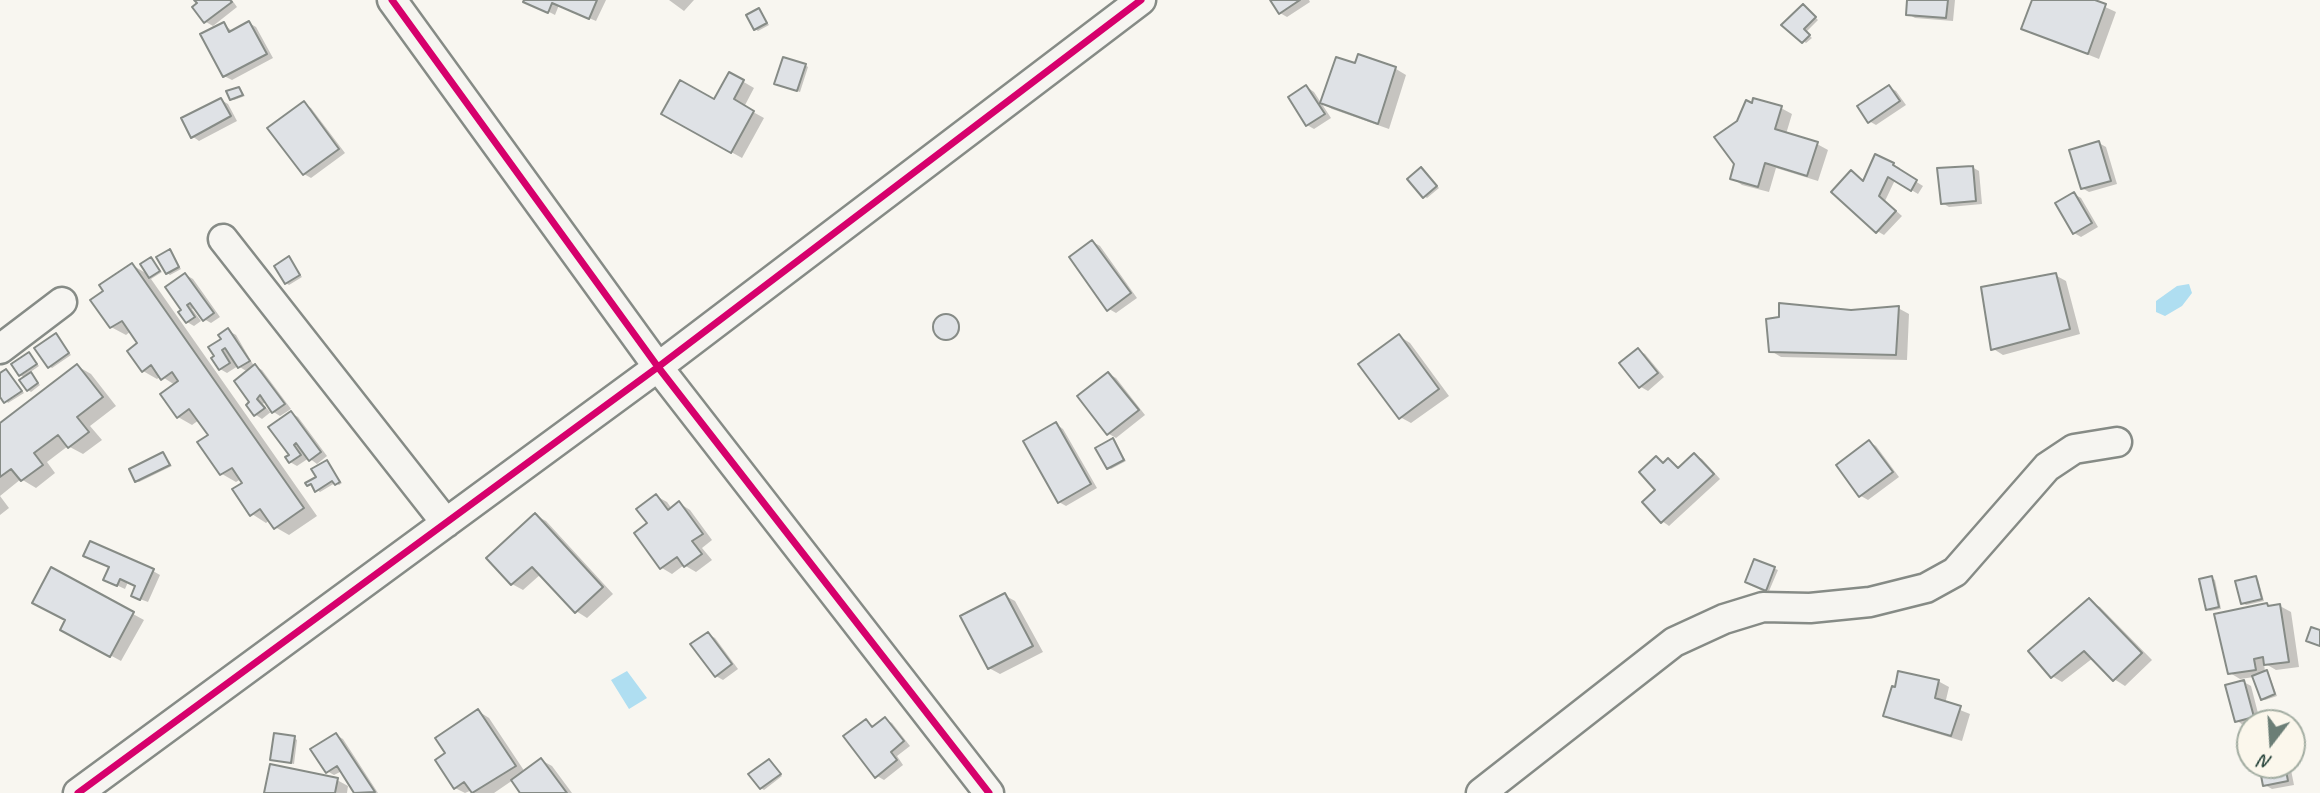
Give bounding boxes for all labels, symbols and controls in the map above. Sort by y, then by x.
north arrow [2236,709,2306,779]
text: N [2256,749,2275,775]

